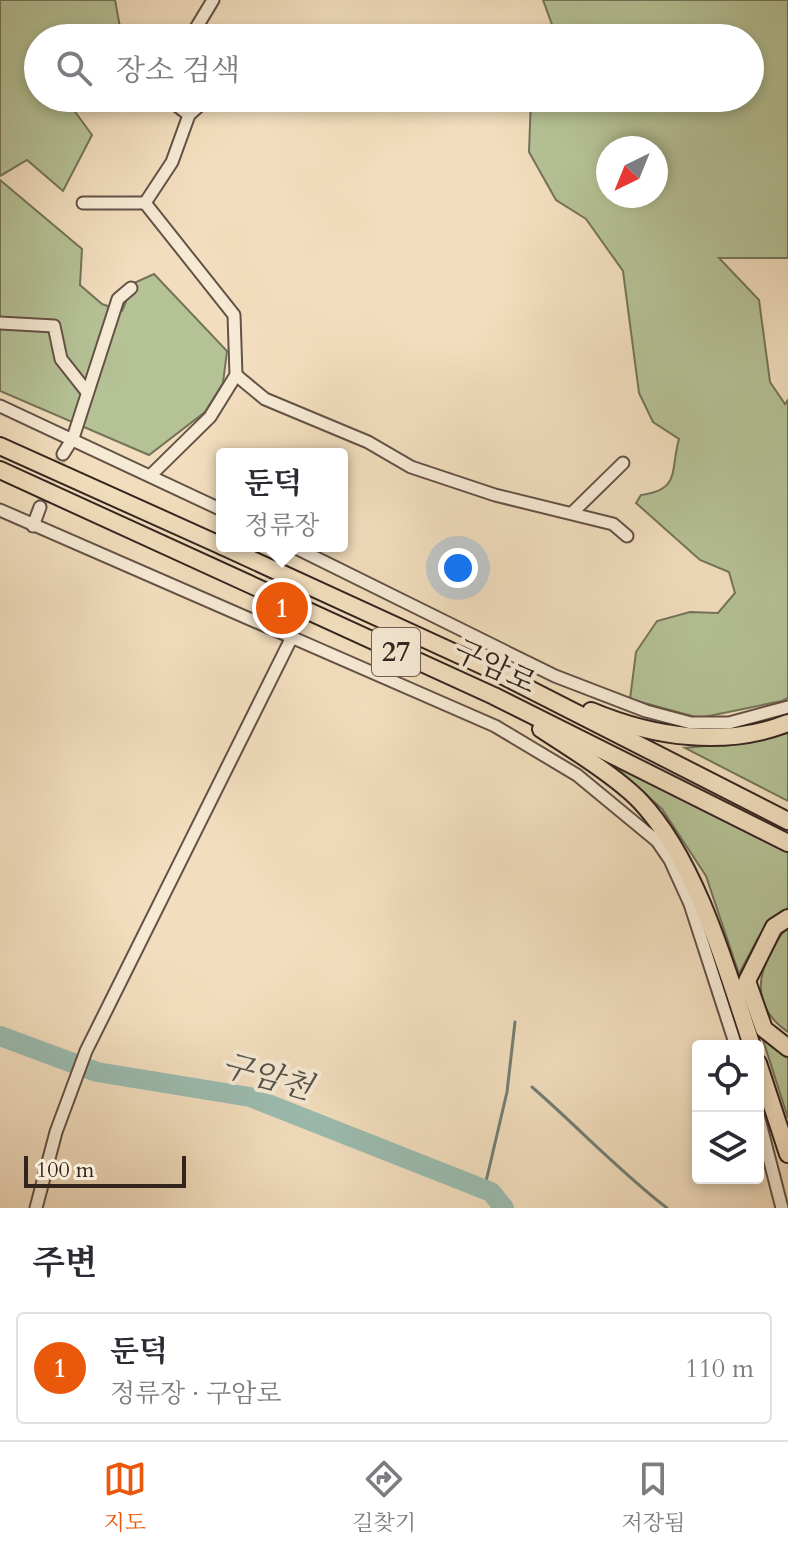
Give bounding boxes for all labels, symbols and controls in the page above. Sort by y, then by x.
search box [24,24,764,112]
icon: search [52,46,96,90]
text: 장소 검색 [116,50,240,91]
north arrow [596,136,668,208]
popup [216,448,348,552]
text: 둔덕 [244,463,302,504]
text: 정류장 [244,508,320,543]
your location [438,548,478,588]
pin: 1 [256,578,308,638]
road number: 27 [372,628,420,676]
street label: 구암로 [447,630,543,704]
map controls [692,1040,764,1184]
button: locate [692,1040,764,1112]
water label: 구암천 [216,1043,320,1112]
button: layers [692,1112,764,1184]
scale bar [24,1152,186,1188]
text: 100 m [36,1155,94,1185]
text: 주변 [32,1240,98,1286]
text: 둔덕 [110,1331,168,1372]
text: 1 [53,1351,67,1386]
text: 110 m [685,1351,754,1386]
text: 정류장 · 구암로 [110,1376,281,1411]
tab: 지도 [103,1457,147,1538]
tab: 길찾기 [352,1457,416,1538]
tab: 저장됨 [621,1457,685,1538]

